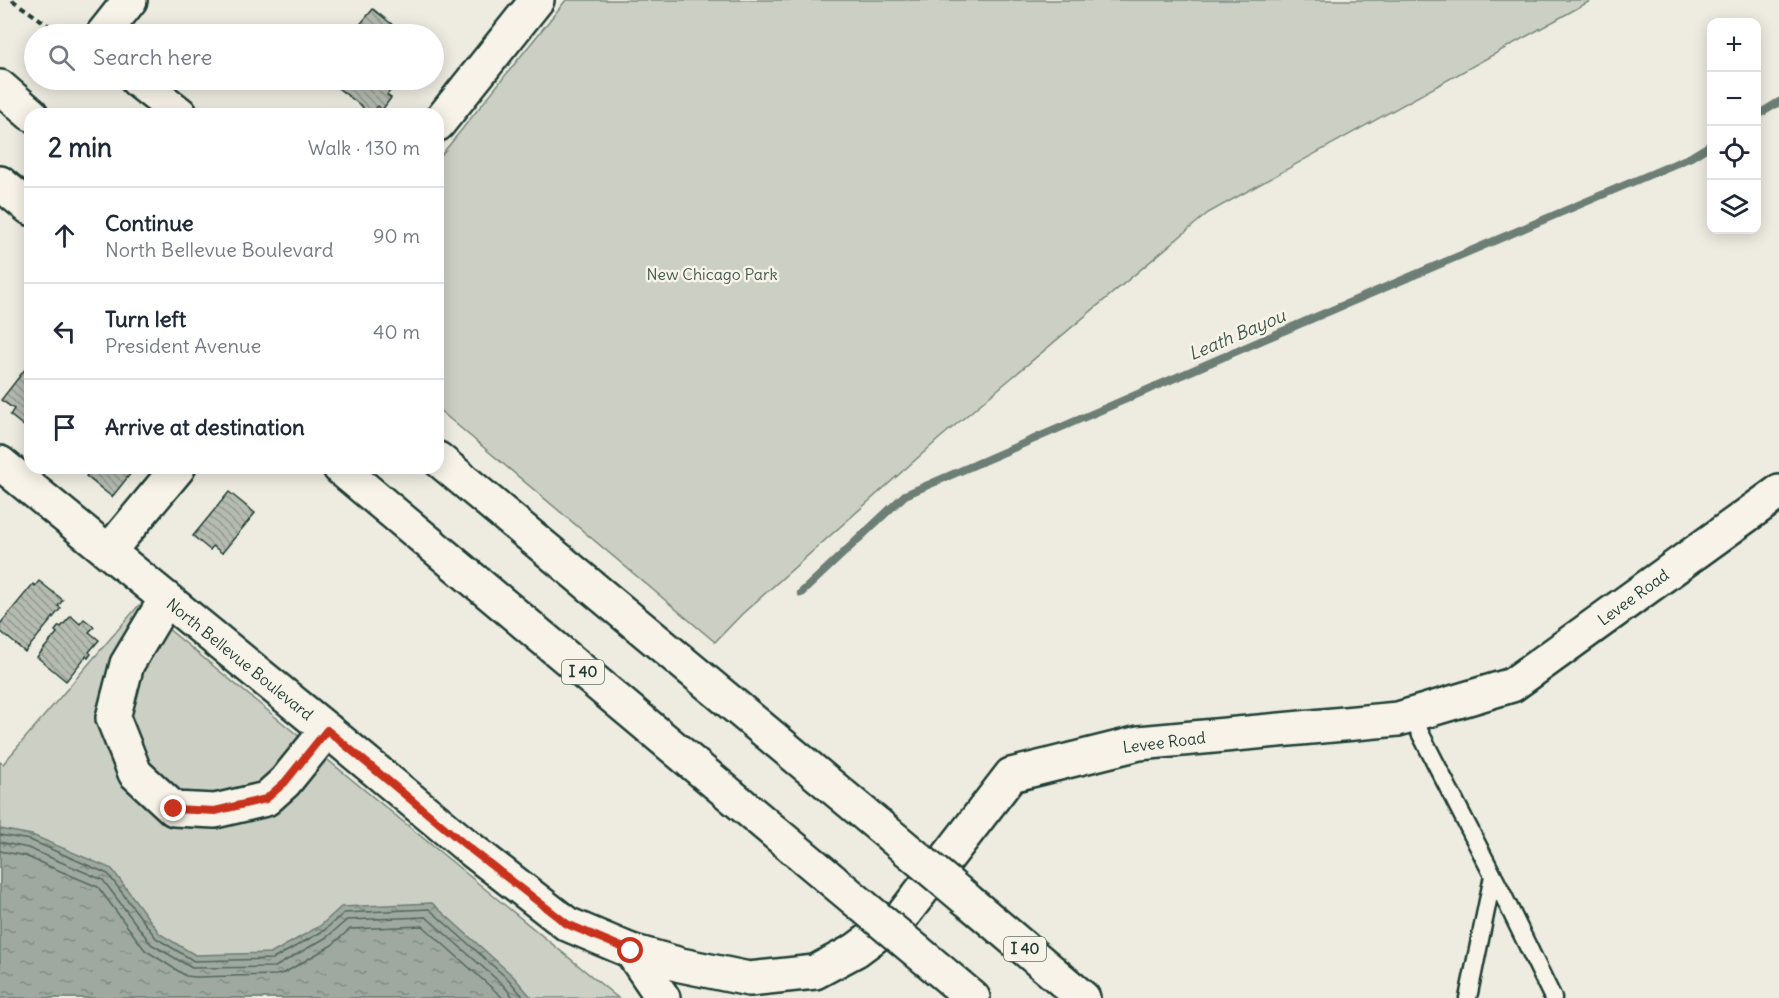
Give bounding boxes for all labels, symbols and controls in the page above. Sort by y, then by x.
map controls [1707,18,1761,234]
button: + [1707,18,1761,72]
search box [24,24,444,90]
icon: search [45,41,78,74]
text: Search here [93,43,212,71]
button: − [1707,72,1761,126]
button: locate [1707,126,1761,180]
text: 2 min [48,131,112,164]
text: Walk · 130 m [308,135,420,160]
button: layers [1707,180,1761,234]
text: Continue [105,209,194,237]
icon: ahead [48,219,81,252]
text: 90 m [373,223,420,248]
text: North Bellevue Boulevard [105,237,334,262]
park label: New Chicago Park [646,264,778,284]
water label: Leath Bayou [1185,303,1290,365]
text: Turn left [105,305,186,333]
icon: left [48,315,81,348]
text: 40 m [373,319,420,344]
text: President Avenue [105,333,261,358]
icon: arrive [48,411,81,444]
text: Arrive at destination [105,413,305,441]
street label: Levee Road [1593,564,1673,630]
street label: North Bellevue Boulevard [163,594,317,724]
road number: I 40 [562,660,604,684]
street label: Levee Road [1122,727,1206,757]
route end [160,795,186,821]
route start [617,937,643,963]
road number: I 40 [1004,937,1046,961]

